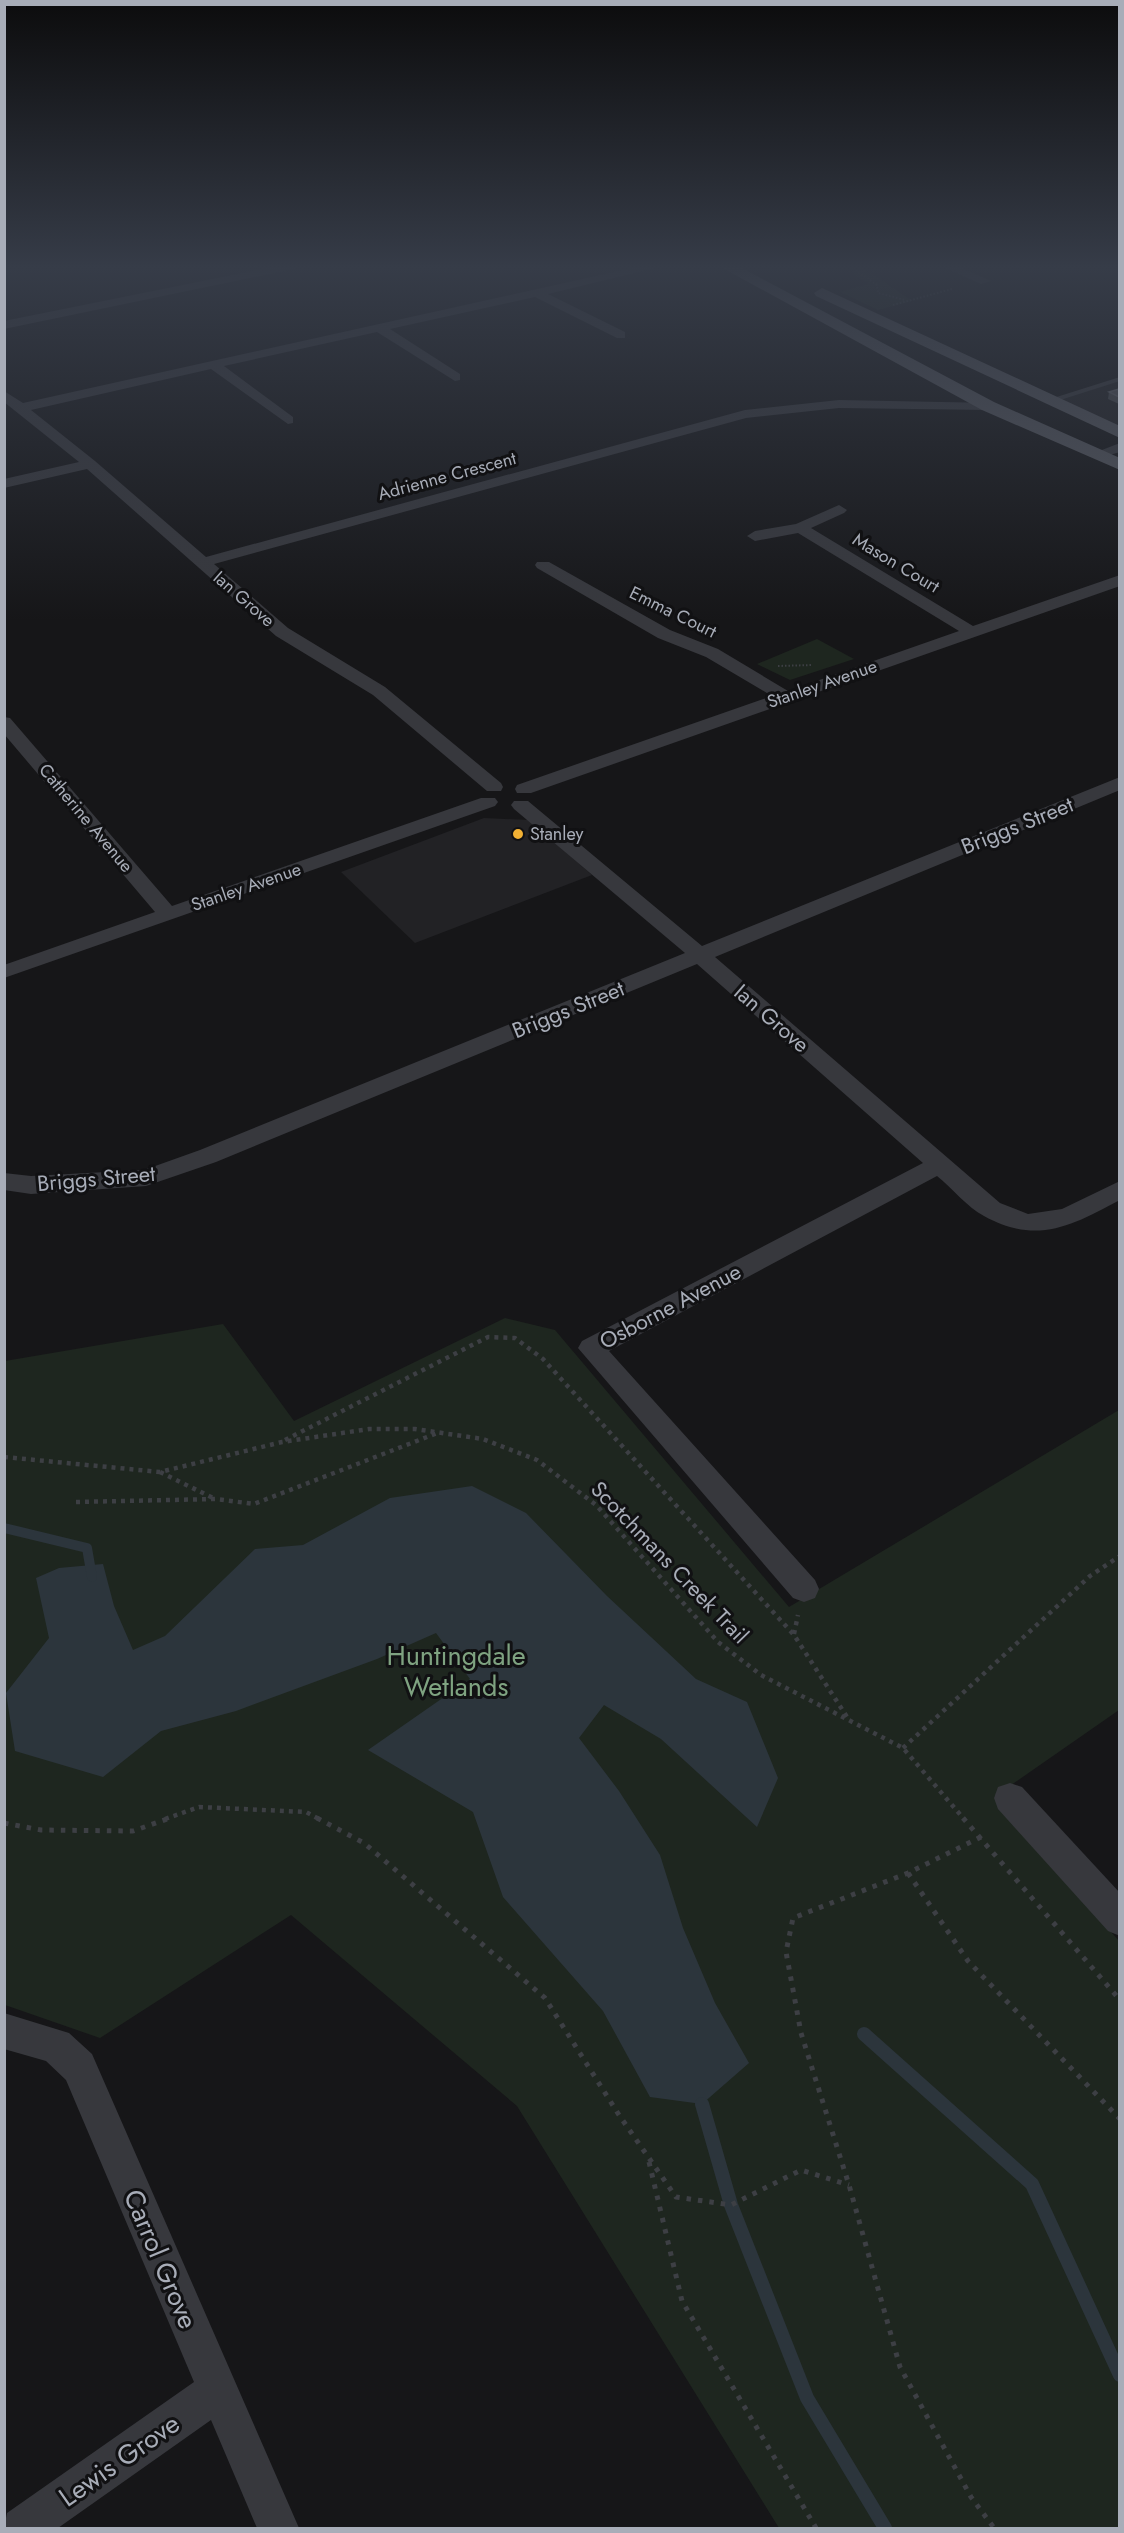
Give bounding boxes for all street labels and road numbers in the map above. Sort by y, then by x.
street label: Adrienne Crescent [375,445,520,507]
street label: Mason Court [848,527,945,600]
street label: Ian Grove [207,565,281,633]
street label: Emma Court [625,580,722,645]
street label: Stanley Avenue [763,653,881,715]
street label: Catherine Avenue [33,758,139,878]
street label: Briggs Street [956,788,1079,862]
street label: Stanley Avenue [187,856,305,918]
street label: Briggs Street [507,972,630,1046]
street label: Ian Grove [727,976,817,1060]
street label: Briggs Street [36,1157,157,1199]
street label: Osborne Avenue [593,1255,747,1357]
street label: Scotchmans Creek Trail [584,1473,756,1651]
street label: Carrol Grove [114,2183,208,2335]
street label: Lewis Grove [51,2404,187,2516]

